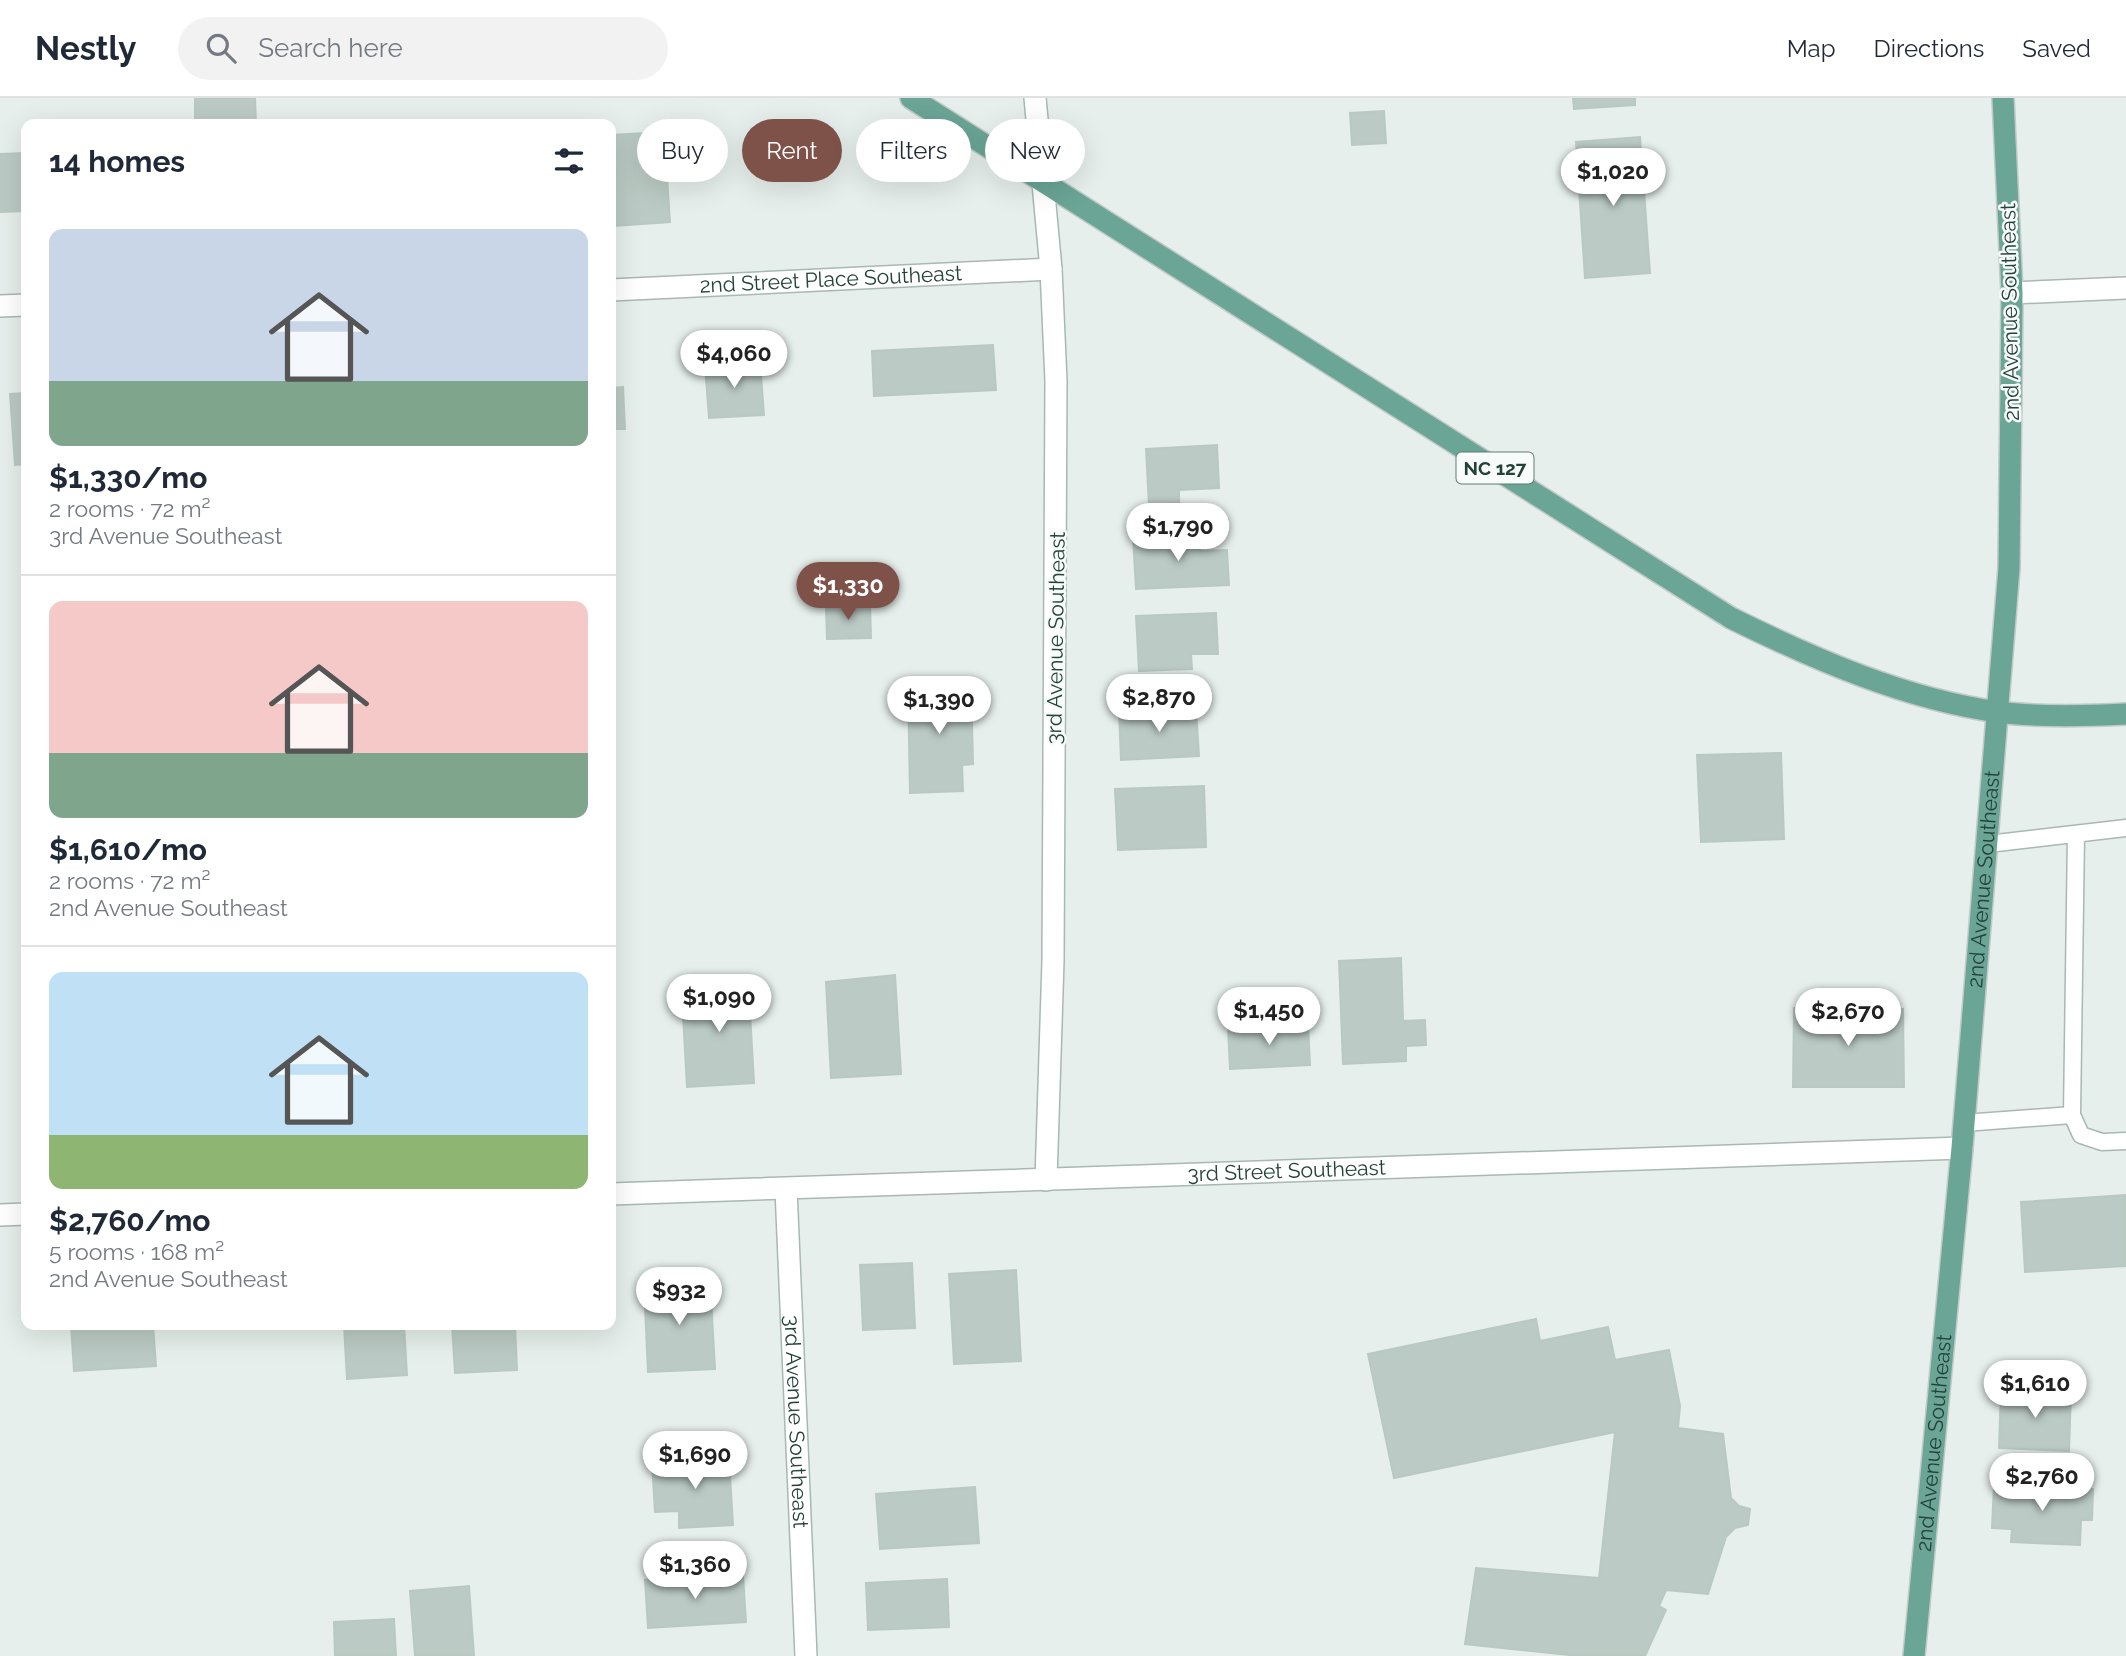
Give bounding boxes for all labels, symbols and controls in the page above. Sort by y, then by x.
search box [178,17,668,80]
text: Nestly [35,29,136,68]
icon: search [202,29,240,67]
text: Search here [258,33,403,63]
text: Map [1787,34,1836,63]
text: Directions [1874,34,1984,63]
text: Saved [2022,34,2091,63]
chip: Buy [637,119,728,182]
chip: Rent [742,119,842,182]
chip: Filters [856,119,971,182]
chip: New [985,119,1085,182]
icon: filters [550,142,588,180]
text: 14 homes [49,144,185,179]
pin: $1,020 [1556,148,1670,208]
text: $1,020 [1577,157,1649,184]
street label: 2nd Avenue Southeast [1995,203,2024,421]
street label: 2nd Street Place Southeast [699,260,962,298]
icon: home [256,274,382,400]
pin: $4,060 [677,330,791,390]
text: $4,060 [696,339,772,366]
road number: NC 127 [1456,452,1534,484]
text: $1,330/mo [49,460,207,495]
text: 2 rooms · 72 m² [49,495,210,522]
pin: $1,790 [1121,504,1235,563]
text: $1,790 [1142,512,1214,539]
text: 3rd Avenue Southeast [49,522,282,549]
street label: 3rd Avenue Southeast [1041,531,1070,745]
pin: $1,330 [791,562,905,622]
text: $1,330 [812,571,884,598]
icon: home [256,646,382,772]
pin: $2,870 [1102,674,1216,734]
pin: $1,390 [882,676,996,736]
text: $2,870 [1122,683,1196,710]
text: $1,390 [903,685,975,712]
street label: 2nd Avenue Southeast [1962,769,2005,989]
text: $1,610/mo [49,832,207,867]
text: 2 rooms · 72 m² [49,867,210,894]
text: 2nd Avenue Southeast [49,894,288,921]
pin: $1,090 [662,974,776,1034]
text: $1,090 [682,983,756,1010]
pin: $1,450 [1212,988,1326,1047]
pin: $2,670 [1791,988,1905,1048]
text: $1,450 [1233,996,1305,1023]
text: $2,670 [1811,997,1885,1024]
icon: home [256,1017,382,1143]
street label: 3rd Street Southeast [1187,1155,1386,1186]
text: $2,760/mo [49,1203,211,1238]
text: 5 rooms · 168 m² [49,1238,224,1265]
text: 2nd Avenue Southeast [49,1265,288,1292]
pin: $932 [638,1268,720,1327]
text: $932 [652,1276,706,1303]
street label: 3rd Avenue Southeast [779,1315,814,1529]
street label: 2nd Avenue Southeast [1911,1333,1956,1553]
pin: $1,610 [1978,1360,2092,1420]
text: $1,610 [2000,1369,2070,1396]
pin: $1,690 [638,1432,752,1491]
text: $1,690 [659,1440,731,1467]
pin: $2,760 [1985,1454,2099,1513]
text: $2,760 [2005,1462,2079,1489]
pin: $1,360 [638,1542,752,1601]
text: $1,360 [659,1550,731,1577]

